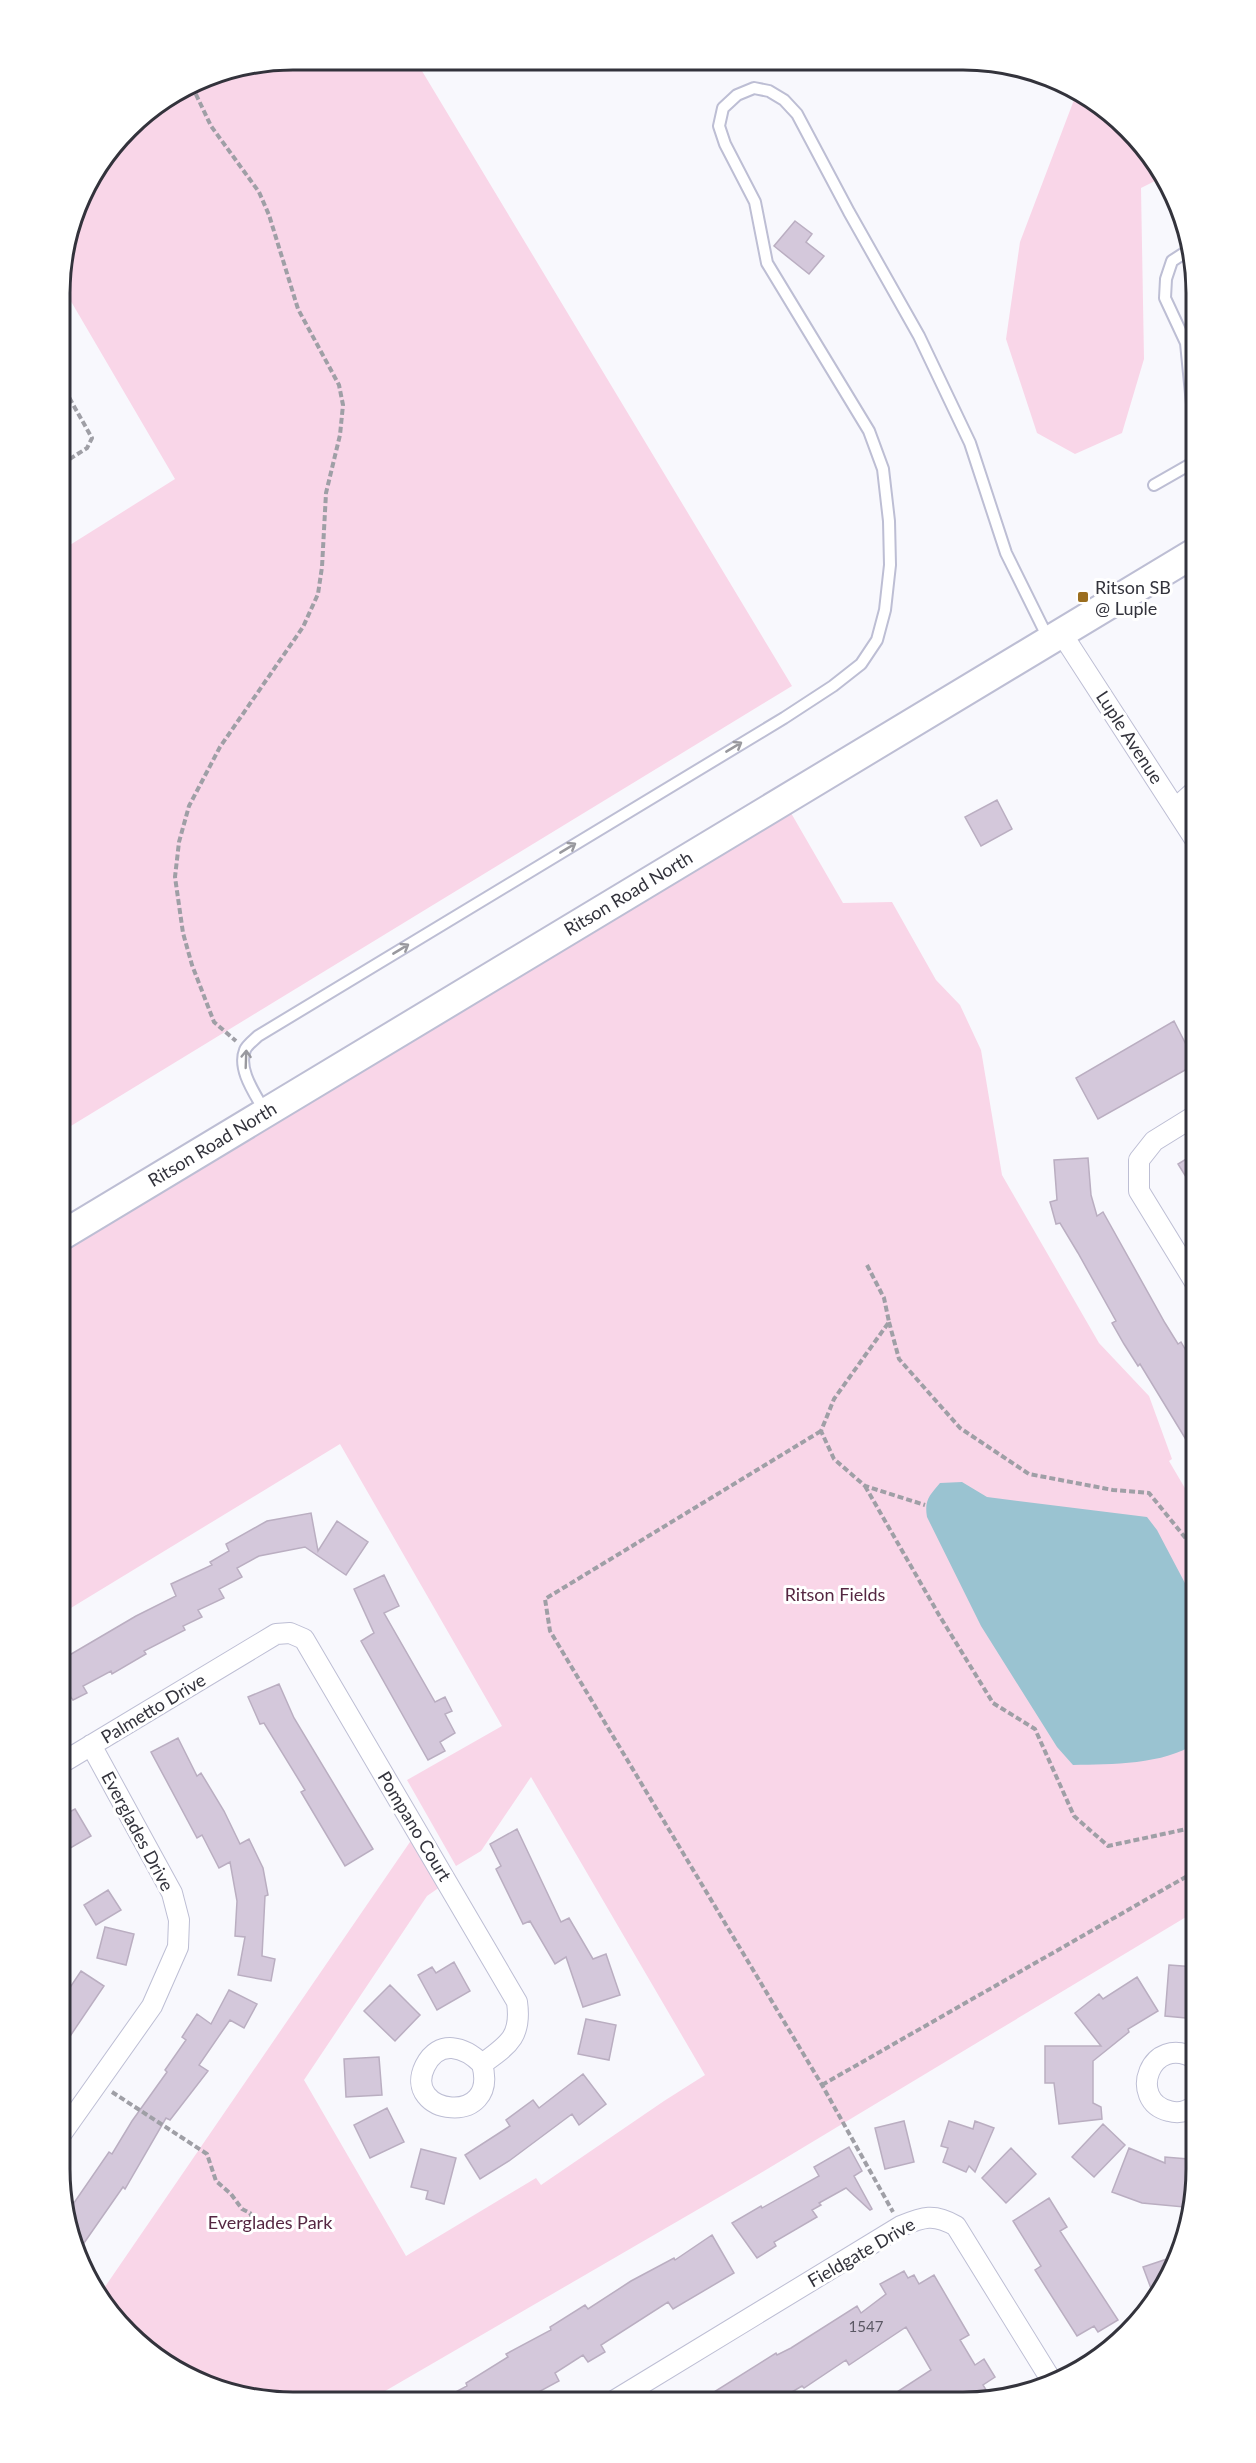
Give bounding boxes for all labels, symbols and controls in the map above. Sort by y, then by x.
place label: Ritson SB @ Luple [1095,576,1171,619]
marker: Ritson SB @ Luple [1076,590,1090,604]
street label: Luple Avenue [1092,686,1168,788]
one-way arrow [725,741,742,753]
one-way arrow [559,842,576,854]
street label: Ritson Road North [560,846,696,940]
one-way arrow [392,943,409,955]
one-way arrow [240,1050,251,1069]
street label: Ritson Road North [144,1097,280,1191]
park label: Ritson Fields [785,1583,886,1605]
street label: Palmetto Drive [97,1668,209,1748]
street label: Everglades Drive [97,1767,179,1895]
street label: Pompano Court [374,1767,457,1885]
park label: Everglades Park [208,2211,333,2233]
street label: Fieldgate Drive [804,2212,918,2292]
house number: 1547 [849,2317,884,2335]

